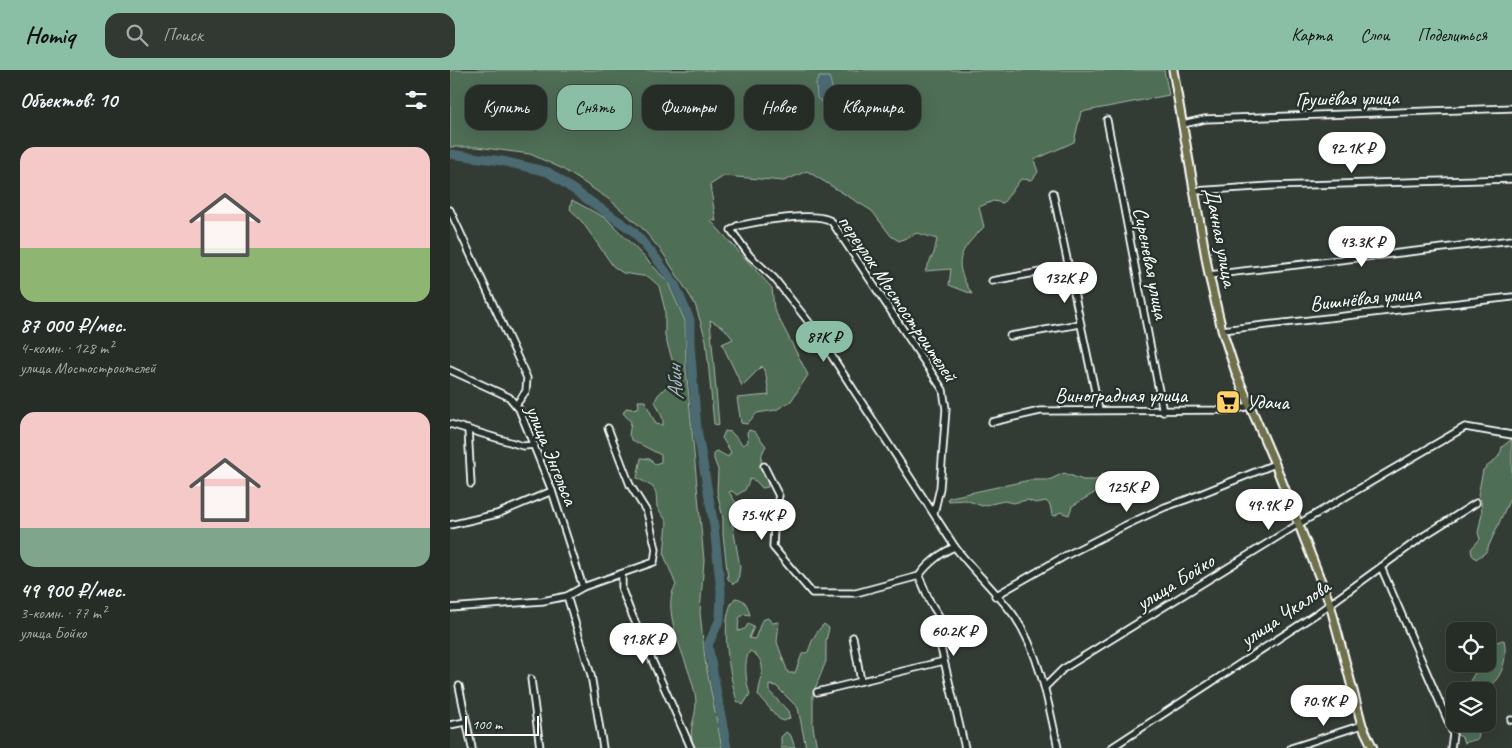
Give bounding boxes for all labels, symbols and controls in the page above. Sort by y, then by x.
search box [105,13,455,58]
text: Homiq [25,20,75,50]
icon: search [123,21,151,49]
text: Поиск [163,23,203,47]
text: Карта [1291,24,1332,46]
text: Слои [1360,24,1389,46]
text: Поделиться [1417,24,1487,46]
street label: Грушёвая улица [1295,84,1400,112]
chip: Купить [465,85,547,130]
chip: Снять [557,85,632,130]
chip: Фильтры [642,85,734,130]
chip: Новое [744,85,814,130]
chip: Квартира [824,85,921,130]
icon: filters [402,86,430,114]
text: Объектов: 10 [20,87,117,113]
pin: 92.1K ₽ [1306,132,1398,174]
text: 92.1K ₽ [1330,138,1374,158]
icon: home [180,180,270,270]
street label: Дачная улица [1199,185,1244,291]
street label: Сиреневая улица [1127,205,1175,323]
street label: переулок Мостостроителей [832,209,964,388]
pin: 43.3K ₽ [1316,226,1408,268]
text: 43.3K ₽ [1339,232,1385,252]
pin: 132K ₽ [1024,262,1106,304]
text: 132K ₽ [1044,268,1086,288]
street label: Вишнёвая улица [1308,279,1423,317]
text: 87 000 ₽/мес. [20,312,126,338]
pin: 87K ₽ [789,320,859,363]
text: 87K ₽ [807,327,841,347]
text: 4-комн. · 128 m² [20,338,113,358]
text: улица Мостостроителей [20,358,156,378]
water label: Абин [660,362,690,401]
street label: Виноградная улица [1055,382,1189,408]
supermarket icon: Удача [1215,389,1241,415]
place label: Удача [1246,389,1290,415]
street label: улица Энгельса [519,399,584,510]
icon: home [180,445,270,535]
pin: 125K ₽ [1086,470,1168,513]
text: 125K ₽ [1106,477,1148,497]
pin: 49.9K ₽ [1223,488,1315,531]
text: 49.9K ₽ [1247,495,1291,515]
pin: 75.4K ₽ [716,498,808,541]
text: 75.4K ₽ [740,505,784,525]
street label: улица Бойко [1129,547,1220,617]
street label: улица Чкалова [1233,572,1337,654]
text: 49 900 ₽/мес. [20,577,125,603]
text: 3-комн. · 77 m² [20,603,106,623]
pin: 60.2K ₽ [908,614,1000,657]
text: 60.2K ₽ [931,621,977,641]
pin: 91.8K ₽ [597,622,689,665]
map controls [1446,622,1496,732]
button: locate [1446,622,1496,672]
text: улица Бойко [20,623,86,643]
text: 91.8K ₽ [621,629,665,649]
button: layers [1446,682,1496,732]
pin: 70.9K ₽ [1278,684,1370,727]
text: 70.9K ₽ [1302,691,1346,711]
scale bar [465,713,539,736]
text: 100 m [472,716,502,733]

